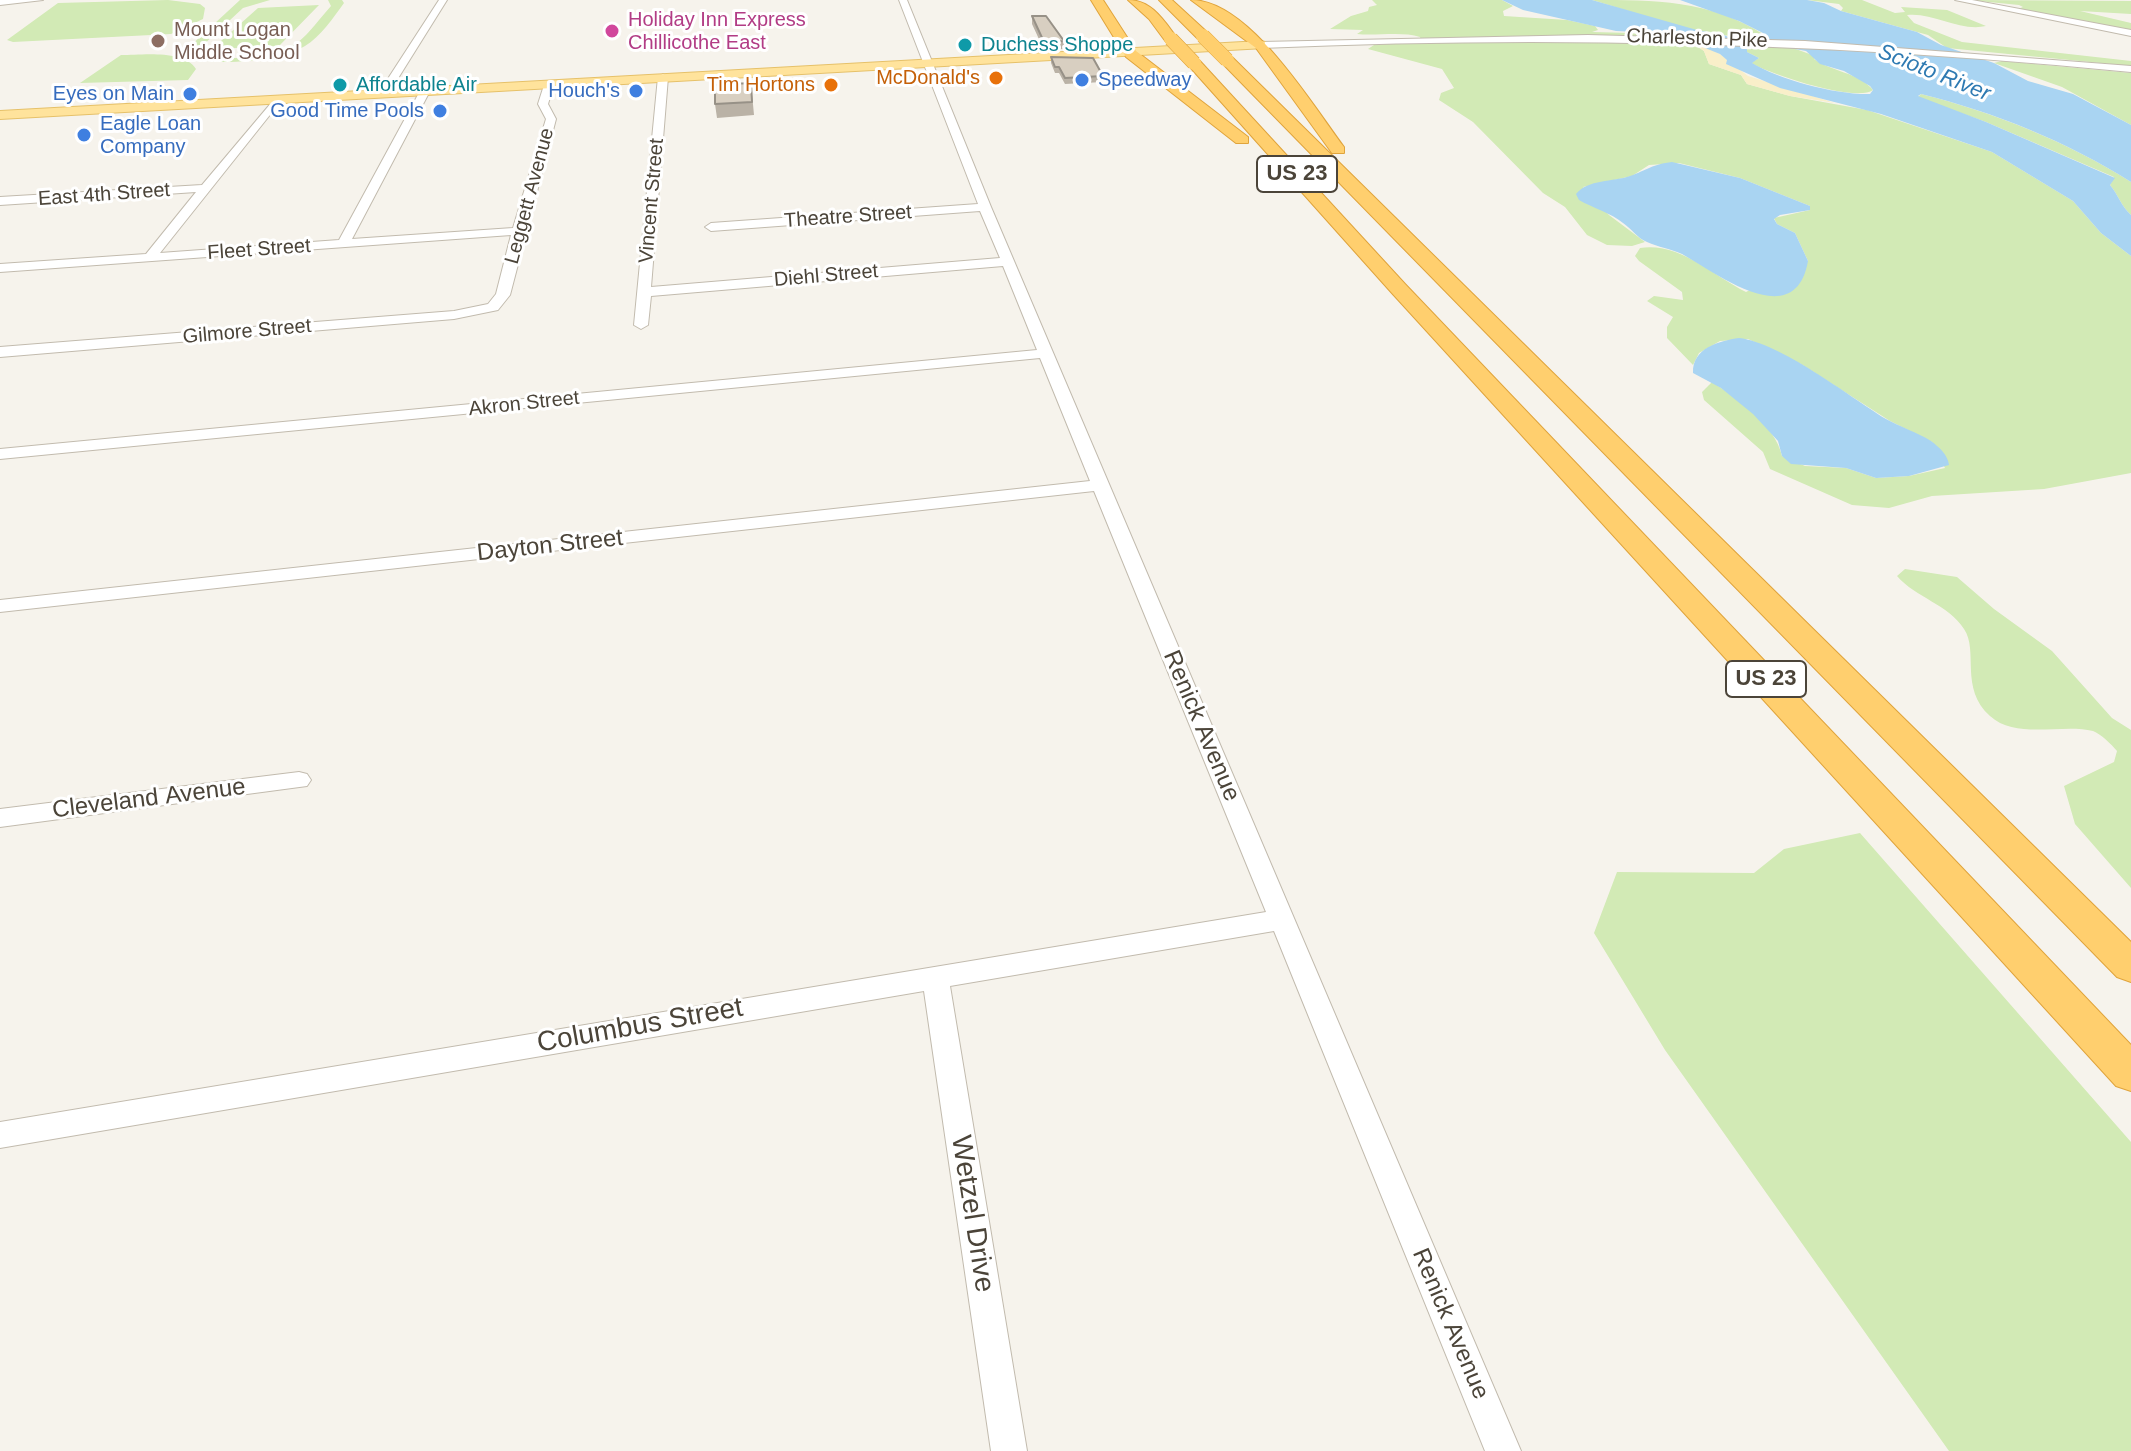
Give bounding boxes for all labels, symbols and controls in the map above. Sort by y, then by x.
place label: Holiday Inn Express Chillicothe East [628,8,806,55]
place label: Mount Logan Middle School [174,18,300,65]
marker: Holiday Inn Express Chillicothe East [603,22,621,40]
street label: Charleston Pike [1626,25,1768,53]
marker: Mount Logan Middle School [149,32,167,50]
place label: Duchess Shoppe [981,33,1133,57]
marker: Duchess Shoppe [956,36,974,54]
water label: Scioto River [1874,39,1994,107]
place label: McDonald's [876,66,980,90]
place label: Speedway [1098,68,1191,92]
marker: McDonald's [987,69,1005,87]
marker: Speedway [1073,71,1091,89]
place label: Affordable Air [356,73,477,97]
place label: Tim Hortons [707,73,815,97]
marker: Affordable Air [331,76,349,94]
marker: Tim Hortons [822,76,840,94]
place label: Houch's [548,79,620,103]
place label: Eyes on Main [53,82,174,106]
marker: Houch's [627,82,645,100]
marker: Eyes on Main [181,85,199,103]
place label: Good Time Pools [270,99,424,123]
marker: Good Time Pools [431,102,449,120]
place label: Eagle Loan Company [100,112,201,159]
street label: Leggett Avenue [500,125,560,267]
marker: Eagle Loan Company [75,126,93,144]
street label: Vincent Street [635,138,669,264]
road number: US 23 [1257,156,1337,192]
street label: East 4th Street [37,178,171,212]
street label: Theatre Street [783,201,913,233]
street label: Fleet Street [207,234,311,266]
street label: Diehl Street [773,259,879,293]
street label: Gilmore Street [182,314,312,350]
street label: Akron Street [467,386,581,422]
street label: Dayton Street [476,524,624,568]
street label: Renick Avenue [1156,646,1246,806]
road number: US 23 [1726,661,1806,697]
street label: Cleveland Avenue [51,773,247,825]
street label: Columbus Street [534,991,746,1061]
street label: Wetzel Drive [943,1133,1001,1295]
street label: Renick Avenue [1405,1244,1495,1404]

